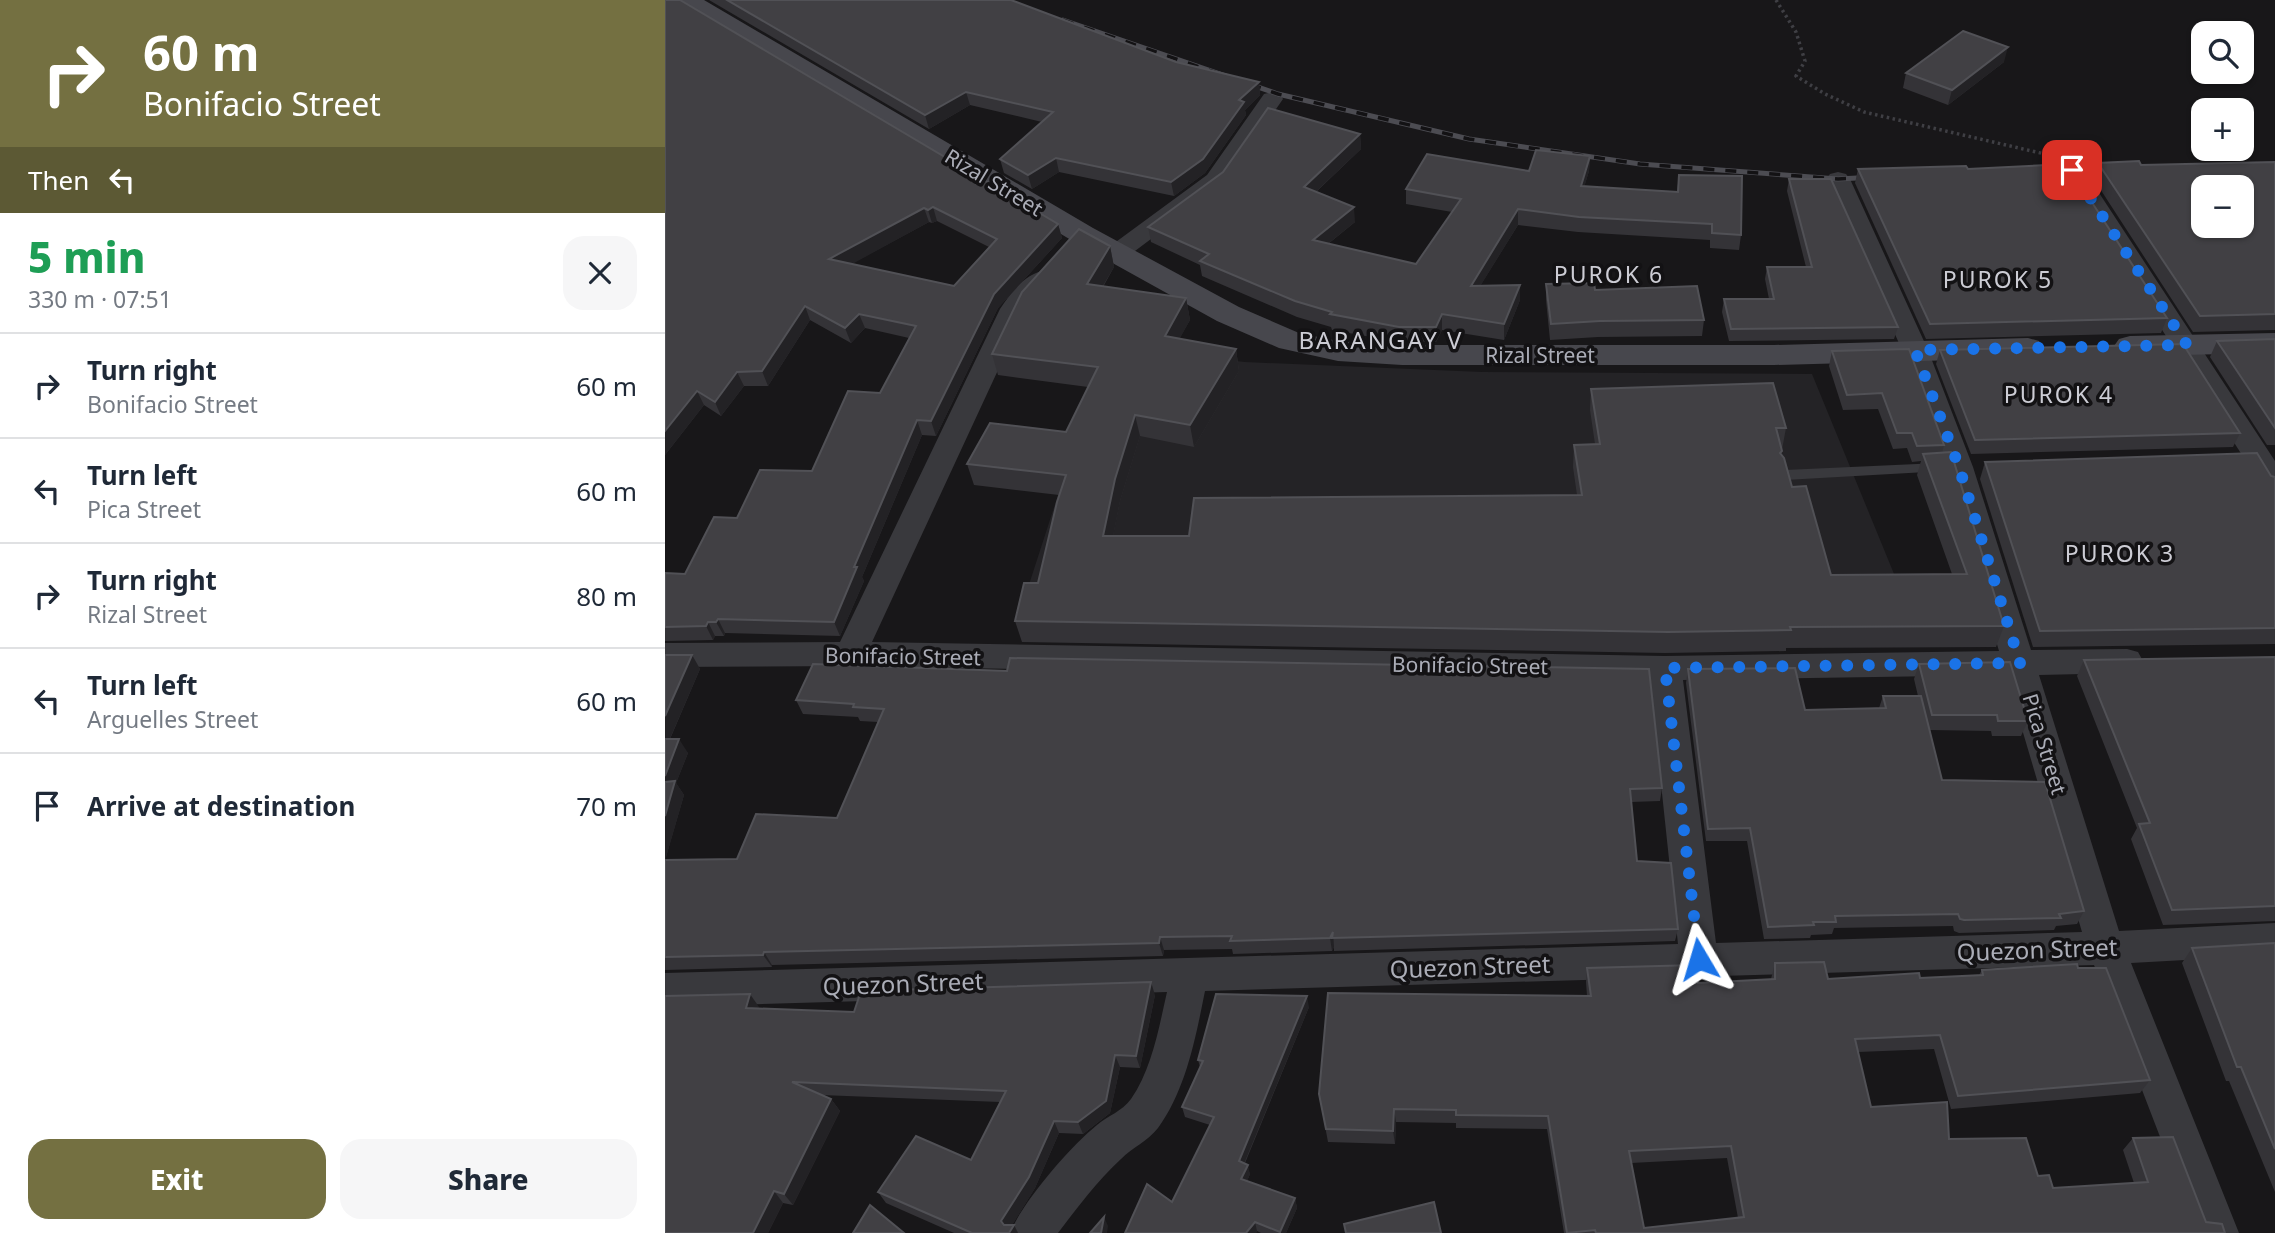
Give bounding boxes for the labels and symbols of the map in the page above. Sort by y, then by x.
pin [2042,140,2102,200]
street label: Rizal Street [940,142,1049,222]
district label: PUROK 6 [1554,258,1664,290]
district label: PUROK 5 [1943,263,2053,295]
district label: BARANGAY V [1298,323,1464,356]
street label: Rizal Street [1485,341,1595,369]
district label: PUROK 4 [2004,378,2114,410]
district label: PUROK 3 [2065,537,2175,569]
street label: Bonifacio Street [825,641,982,671]
street label: Bonifacio Street [1392,650,1549,680]
street label: Pica Street [2016,690,2074,798]
position arrow [1662,922,1736,996]
street label: Quezon Street [1956,930,2118,968]
street label: Quezon Street [1389,947,1551,985]
street label: Quezon Street [822,964,984,1002]

